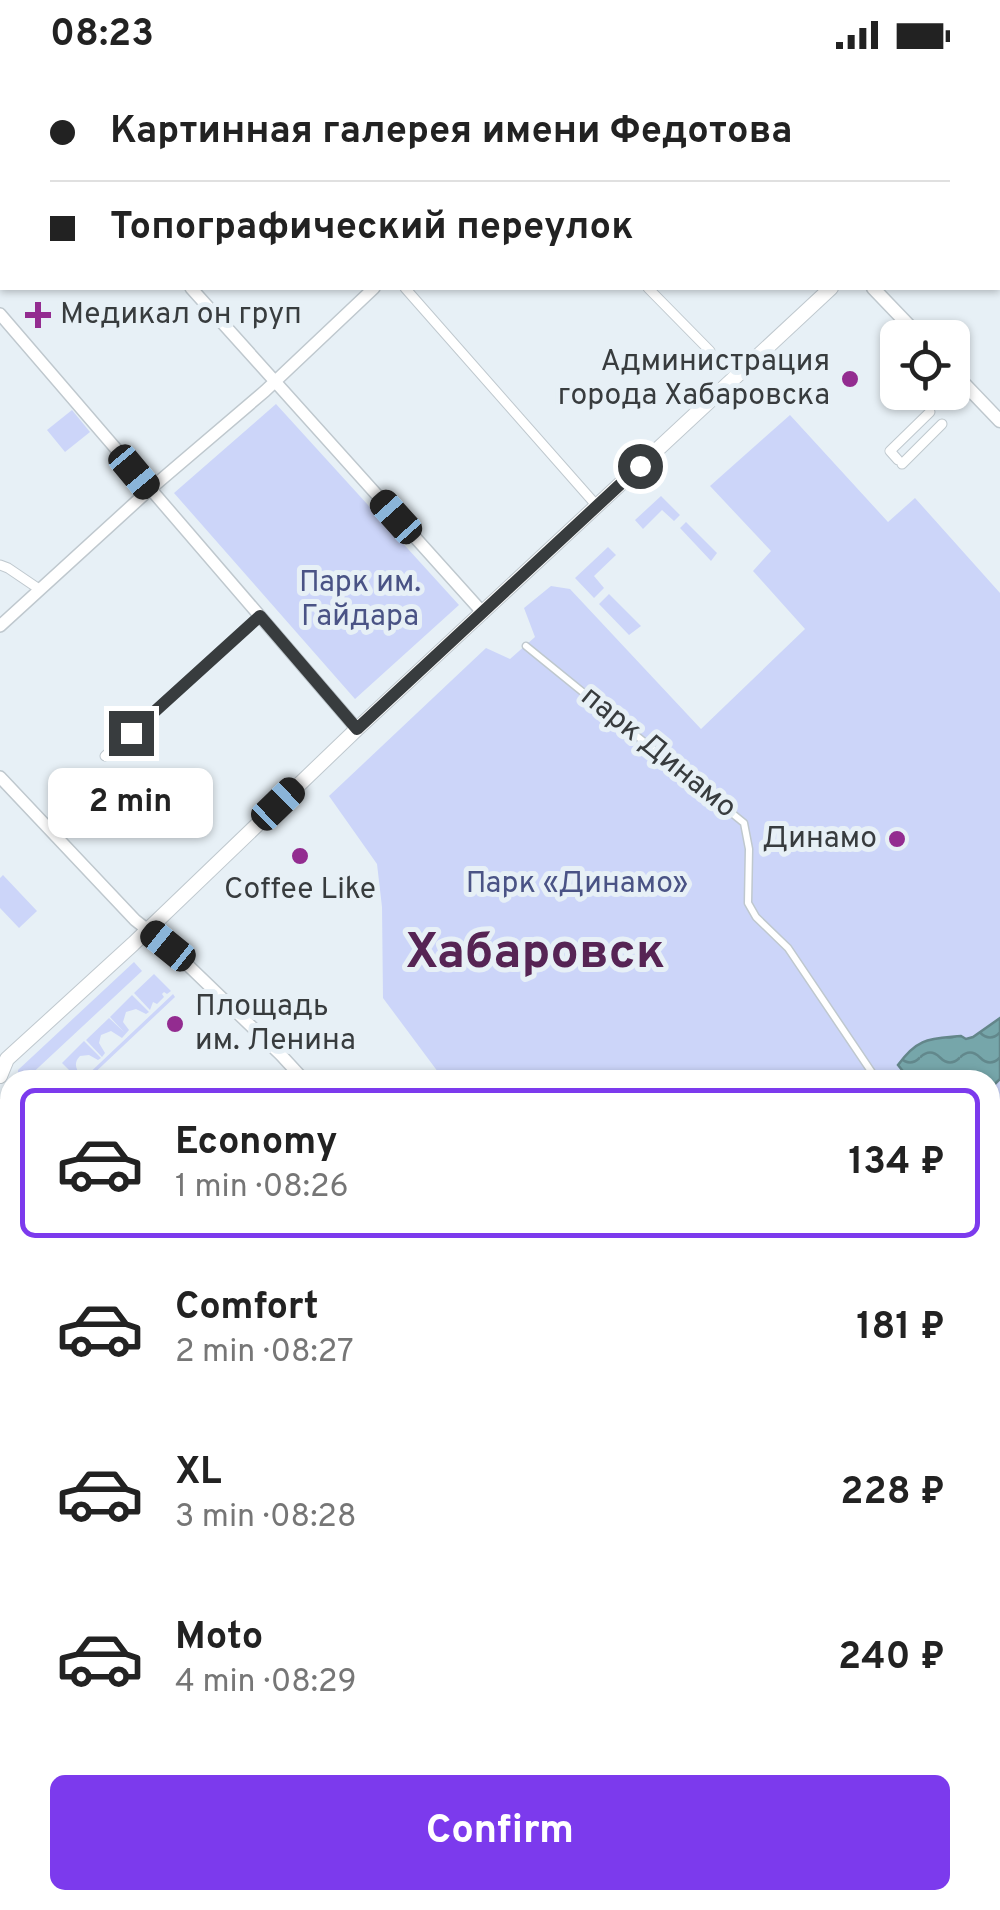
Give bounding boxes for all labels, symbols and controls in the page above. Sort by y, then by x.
text: 08:23 [50,11,154,60]
text: Картинная галерея имени Федотова [110,108,792,157]
text: Топографический переулок [110,204,634,253]
place label: Медикал он груп [60,297,302,334]
marker: Медикал он груп [25,302,51,328]
map controls [880,320,970,410]
button: locate [880,320,970,410]
place label: Администрация города Хабаровска [558,344,830,415]
marker: Администрация города Хабаровска [839,368,861,390]
car [103,439,165,505]
route start [618,444,663,489]
car [365,485,427,549]
park label: Парк им. Гайдара [299,565,421,636]
street label: парк Динамо [573,679,743,827]
route end [109,711,154,756]
callout: 2 min [48,768,214,838]
car [246,772,310,836]
text: 2 min [89,783,172,823]
place label: Динамо [762,821,877,858]
marker: Динамо [886,828,908,850]
marker: Coffee Like [289,845,311,867]
park label: Парк «Динамо» [466,866,688,903]
place label: Coffee Like [224,872,376,909]
car [135,915,201,977]
district label: Хабаровск [405,923,665,986]
place label: Площадь им. Ленина [195,989,356,1060]
marker: Площадь им. Ленина [164,1013,186,1035]
icon: car [55,1118,145,1208]
text: Economy [175,1119,337,1168]
text: 134 ₽ [848,1139,945,1188]
text: 1 min · 08:26 [175,1168,349,1208]
icon: car [55,1283,145,1373]
text: Comfort [175,1284,319,1333]
text: 181 ₽ [856,1304,945,1353]
text: 2 min · 08:27 [175,1333,354,1373]
icon: car [55,1448,145,1538]
text: XL [175,1449,222,1498]
text: 228 ₽ [840,1469,945,1518]
text: 3 min · 08:28 [175,1498,357,1538]
icon: car [55,1613,145,1703]
text: Moto [175,1614,263,1663]
text: 240 ₽ [838,1634,945,1683]
text: 4 min · 08:29 [175,1663,357,1703]
button: Confirm [50,1775,950,1890]

